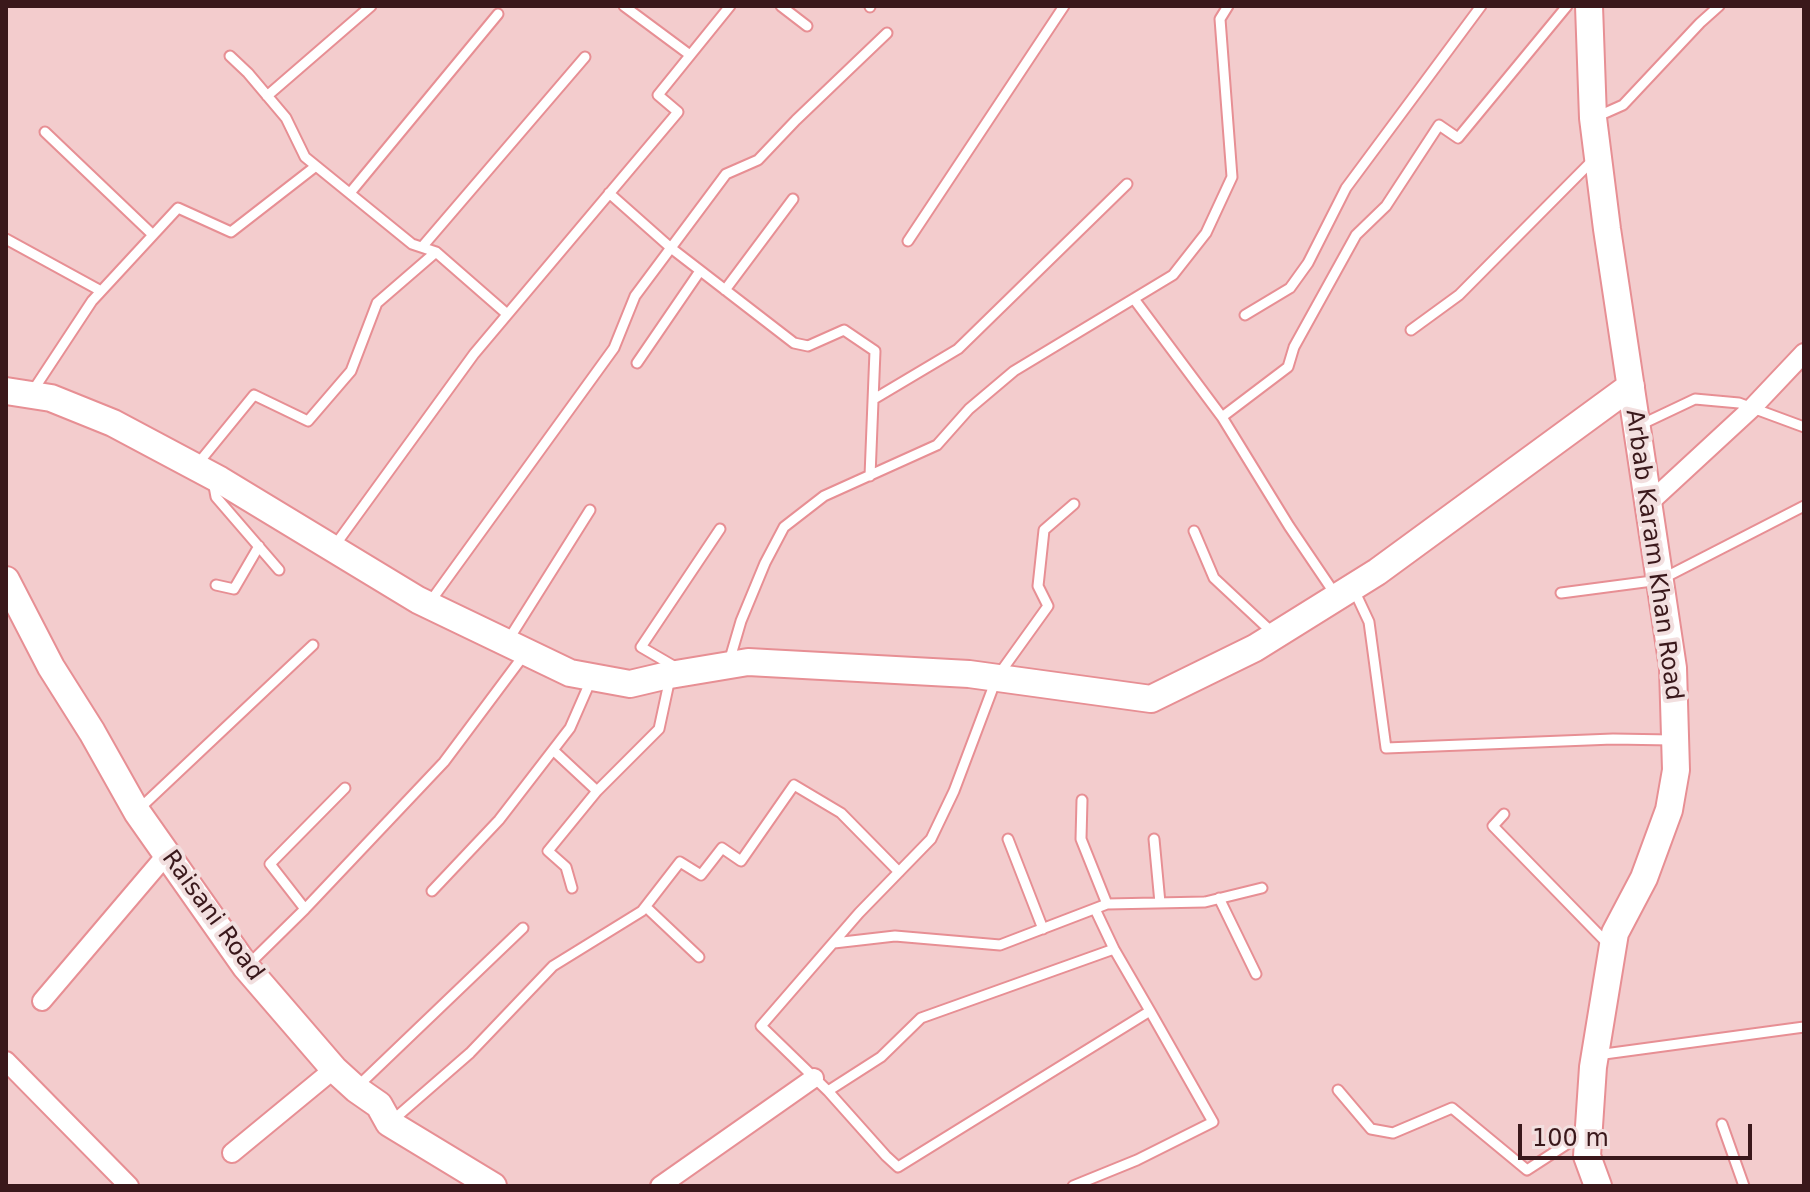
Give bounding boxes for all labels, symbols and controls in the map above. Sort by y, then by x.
street label: Arbab Karam Khan Road [1618,408,1688,702]
street label: Raisani Road [155,845,269,987]
scale bar [1522,1108,1756,1158]
text: 100 m [1532,1124,1609,1152]

